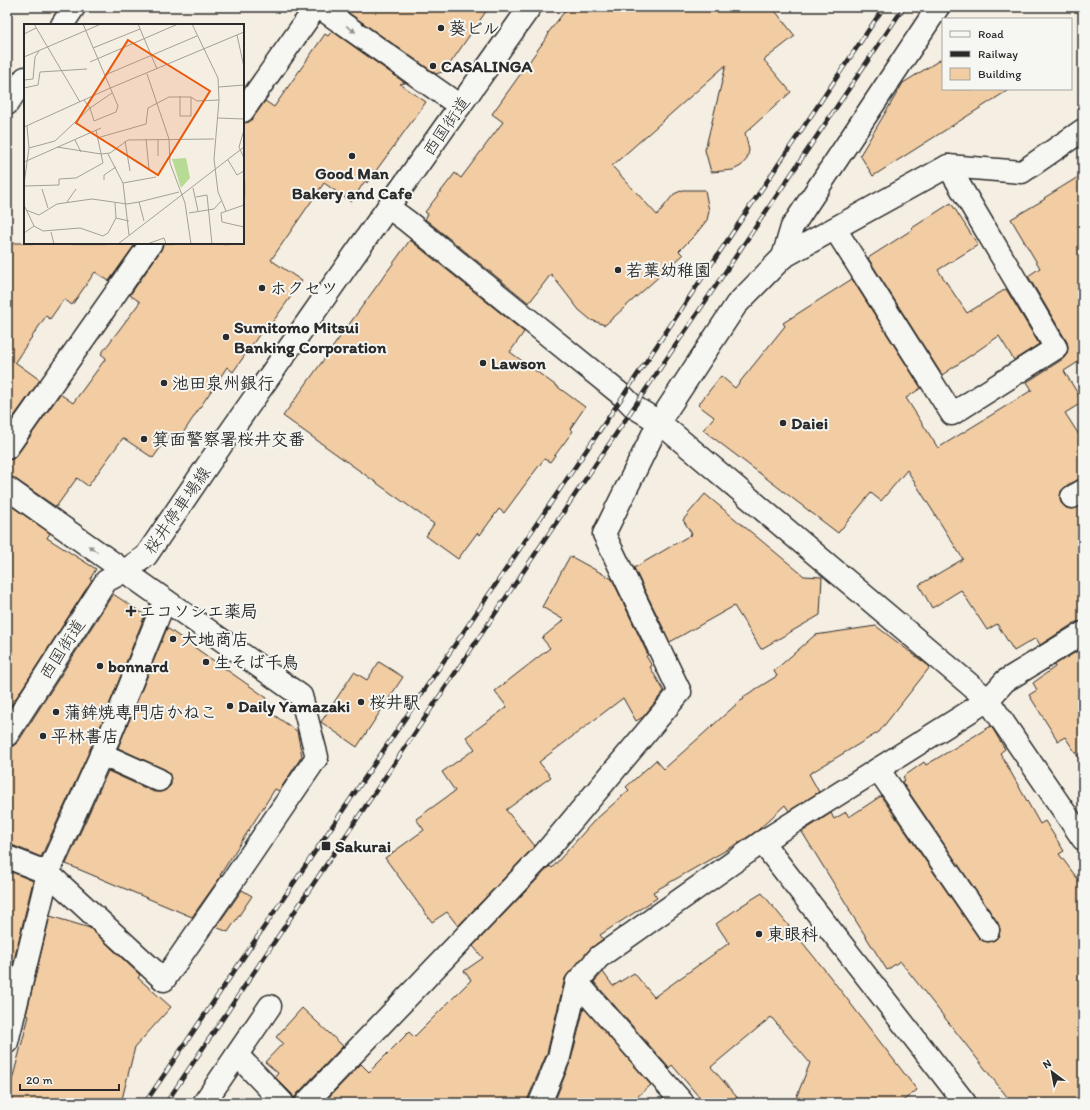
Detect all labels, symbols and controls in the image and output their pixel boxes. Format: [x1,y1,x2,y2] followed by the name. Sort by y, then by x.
[449,18,500,38] place label: 葵ビル
[942,18,1072,90] legend
[436,23,446,33] marker: 葵ビル
[24,24,244,244] inset map
[345,25,356,33] one-way arrow
[978,27,1004,41] text: Road
[978,47,1018,61] text: Railway
[441,56,532,76] place label: CASALINGA
[428,61,438,71] marker: CASALINGA
[978,67,1022,81] text: Building
[418,92,474,160] street label: 西国街道
[347,151,357,161] marker: Good Man Bakery and Cafe
[292,163,412,204] place label: Good Man Bakery and Cafe
[626,260,711,280] place label: 若葉幼稚園
[613,265,623,275] marker: 若葉幼稚園
[270,278,338,298] place label: ホクセツ
[257,283,267,293] marker: ホクセツ
[234,317,387,358] place label: Sumitomo Mitsui Banking Corporation
[221,332,231,342] marker: Sumitomo Mitsui Banking Corporation
[491,353,546,373] place label: Lawson
[478,358,488,368] marker: Lawson
[172,373,274,393] place label: 池田泉州銀行
[159,378,169,388] marker: 池田泉州銀行
[791,413,828,433] place label: Daiei
[778,418,788,428] marker: Daiei
[152,429,305,449] place label: 箕面警察署桜井交番
[139,434,149,444] marker: 箕面警察署桜井交番
[140,462,214,558] street label: 桜井停車場線
[88,545,99,553] one-way arrow
[139,601,258,621] place label: エコソシエ薬局
[126,606,136,616] marker: エコソシエ薬局
[35,615,89,683] street label: 西国街道
[181,629,249,649] place label: 大地商店
[168,634,178,644] marker: 大地商店
[214,652,299,672] place label: 生そば千鳥
[108,656,169,676] place label: bonnard
[201,657,211,667] marker: 生そば千鳥
[95,661,105,671] marker: bonnard
[369,692,420,712] place label: 桜井駅
[238,696,350,717] place label: Daily Yamazaki
[356,697,366,707] marker: 桜井駅
[225,701,235,711] marker: Daily Yamazaki
[64,702,217,722] place label: 蒲鉾焼専門店かねこ
[51,707,61,717] marker: 蒲鉾焼専門店かねこ
[51,726,119,746] place label: 平林書店
[38,731,48,741] marker: 平林書店
[335,836,391,856] place label: Sakurai
[320,840,332,852] marker: Sakurai
[767,924,818,944] place label: 東眼科
[754,929,764,939] marker: 東眼科
[1032,1052,1072,1092] north arrow
[1040,1056,1054,1071] text: N
[20,1066,119,1092] scale bar
[26,1073,53,1087] text: 20 m

